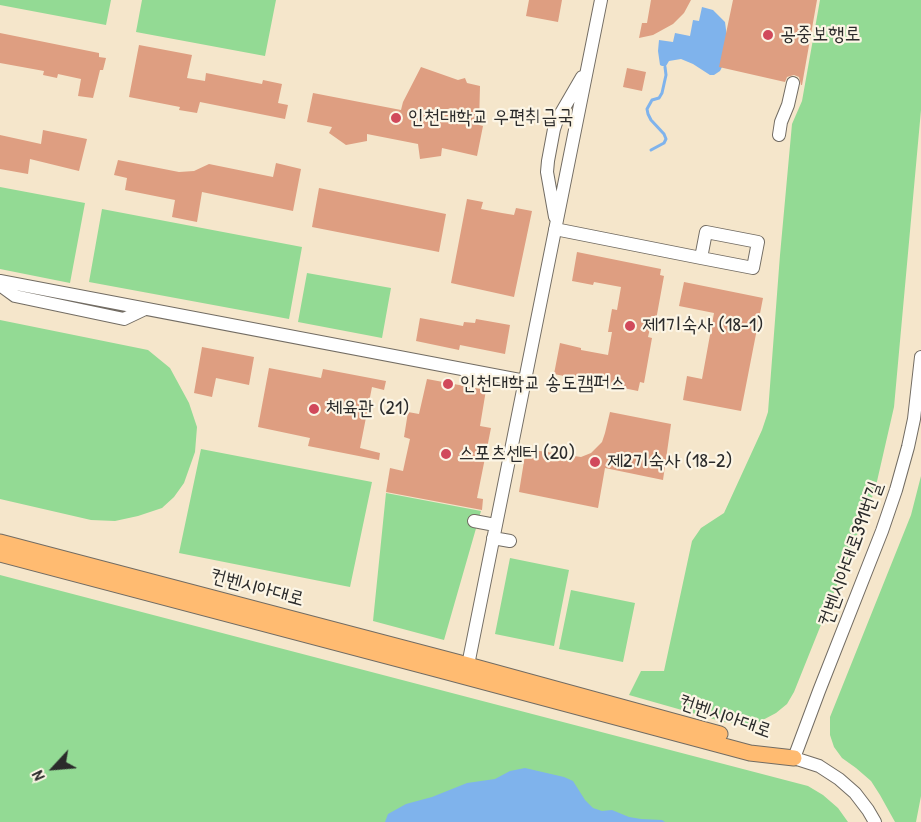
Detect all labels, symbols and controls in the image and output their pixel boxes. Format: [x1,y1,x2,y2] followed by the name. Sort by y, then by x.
[780,23,860,47] place label: 공중보행로
[761,28,775,42] marker: 공중보행로
[408,106,574,130] place label: 인천대학교 우편취급국
[389,111,403,125] marker: 인천대학교 우편취급국
[642,314,763,338] place label: 제1기숙사 (18-1)
[623,319,637,333] marker: 제1기숙사 (18-1)
[460,372,626,396] place label: 인천대학교 송도캠퍼스
[441,377,455,391] marker: 인천대학교 송도캠퍼스
[326,397,409,421] place label: 체육관 (21)
[307,402,321,416] marker: 체육관 (21)
[458,442,575,466] place label: 스포츠센터 (20)
[439,447,453,461] marker: 스포츠센터 (20)
[607,450,733,474] place label: 제2기숙사 (18-2)
[588,455,602,469] marker: 제2기숙사 (18-2)
[814,478,888,630] street label: 컨벤시아대로391번길
[207,564,307,612] street label: 컨벤시아대로
[675,690,775,744] street label: 컨벤시아대로
[24,738,84,798] north arrow
[26,767,50,785] text: N

